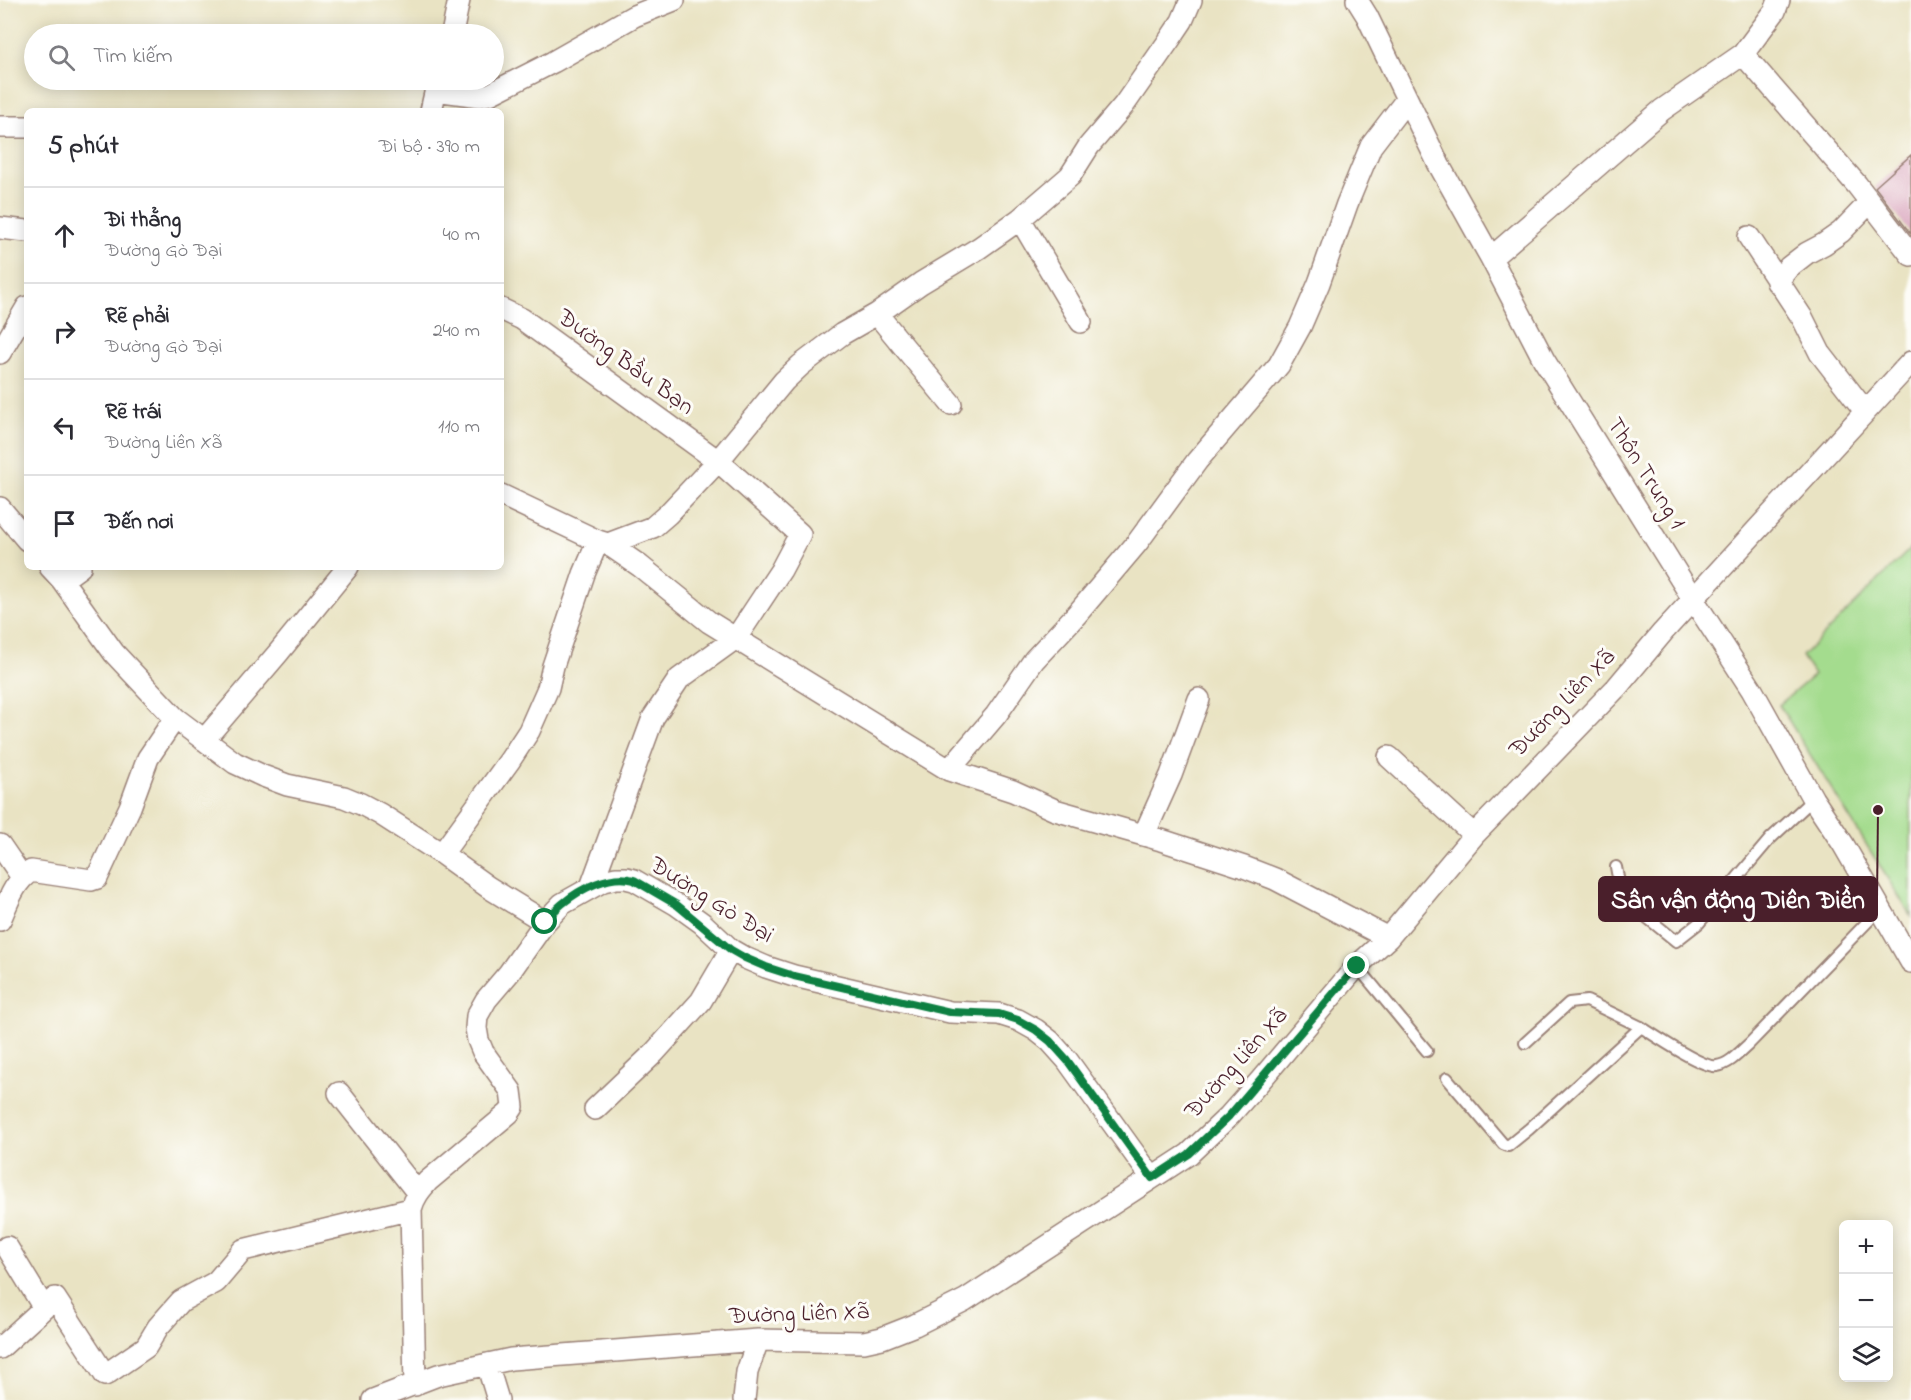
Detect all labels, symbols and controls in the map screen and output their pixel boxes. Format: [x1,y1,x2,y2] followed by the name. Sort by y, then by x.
[24,24,504,90] search box
[45,41,78,74] icon: search
[93,41,173,73] text: Tìm kiếm
[48,128,119,166] text: 5 phút
[379,133,480,162] text: Đi bộ · 390 m
[105,205,181,237] text: Đi thẳng
[48,219,81,252] icon: ahead
[443,221,480,250] text: 40 m
[105,237,222,266] text: Đường Gò Đại
[105,301,169,333] text: Rẽ phải
[548,301,701,425] street label: Đường Bầu Bạn
[48,315,81,348] icon: right
[433,317,480,346] text: 240 m
[105,333,222,362] text: Đường Gò Đại
[105,397,162,429] text: Rẽ trái
[48,411,81,444] icon: left
[1597,411,1694,537] street label: Thôn Trung 1
[438,413,480,442] text: 110 m
[105,429,222,458] text: Đường Liên Xã
[48,507,81,540] icon: arrive
[105,507,174,539] text: Đến nơi
[1501,641,1624,767] street label: Đường Liên Xã
[641,848,780,953] street label: Đường Gò Đại
[1599,877,1877,921] callout: Sân vận động Diên Điền
[1611,883,1865,922] text: Sân vận động Diên Điền
[531,908,557,934] route start
[1343,952,1369,978] route end
[1176,1000,1297,1129] street label: Đường Liên Xã
[1839,1220,1893,1382] map controls
[1839,1220,1893,1274] button: +
[1839,1274,1893,1328] button: −
[727,1295,870,1335] street label: Đường Liên Xã
[1839,1328,1893,1382] button: layers

